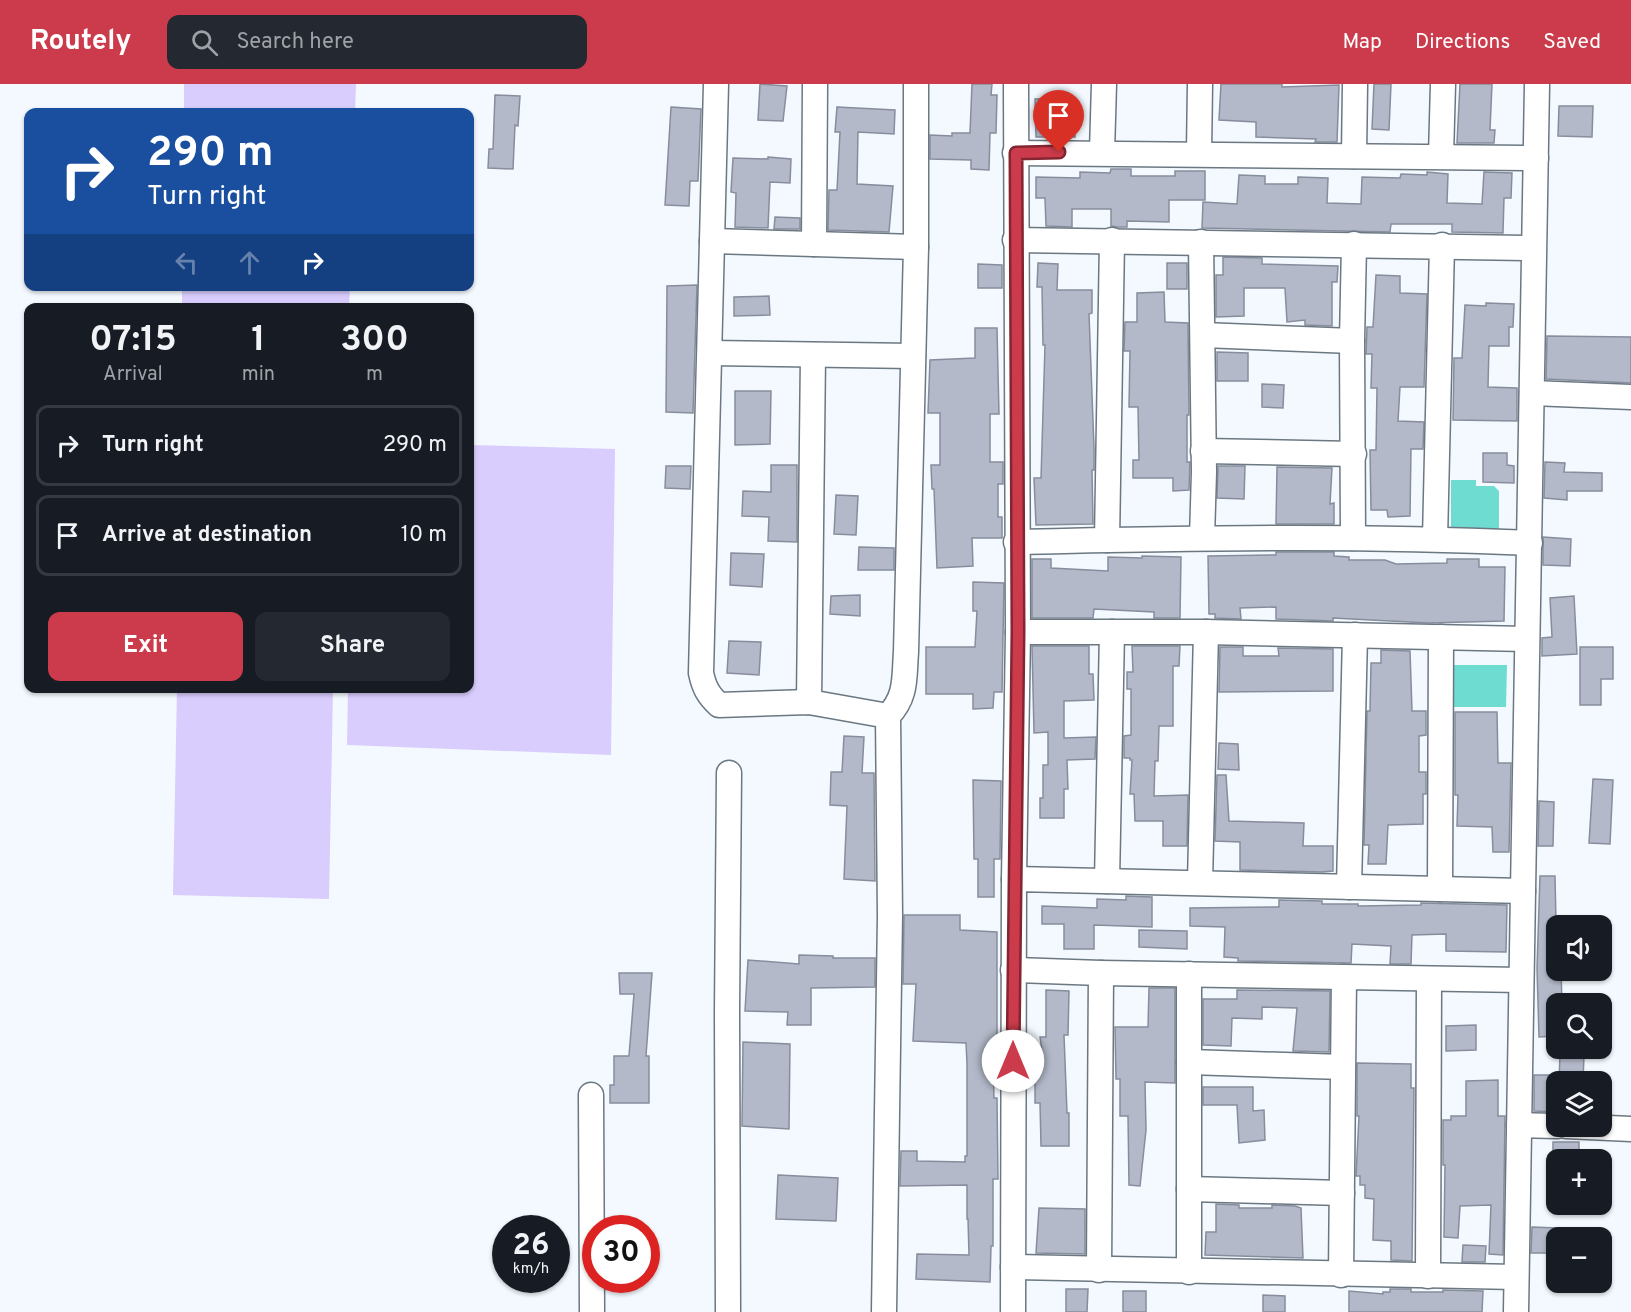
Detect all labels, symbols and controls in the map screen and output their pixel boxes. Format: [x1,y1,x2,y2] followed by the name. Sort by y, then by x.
[167,15,587,69] search box
[30,24,131,60] text: Routely
[188,26,221,59] icon: search
[236,29,354,56] text: Search here
[1342,29,1382,56] text: Map
[1415,29,1510,56] text: Directions
[1543,29,1601,56] text: Saved
[1033,90,1084,152] pin
[1042,99,1075,132] icon: arrive
[147,128,274,181] text: 290 m
[48,132,126,210] icon: right
[147,180,266,214] text: Turn right
[170,246,203,279] icon: left
[233,246,266,279] icon: ahead
[296,246,329,279] icon: right
[89,318,177,364] text: 07:15
[251,318,266,364] text: 1
[340,318,409,364] text: 300
[103,362,163,388] text: Arrival
[242,362,275,388] text: min
[366,362,383,388] text: m
[51,429,84,462] icon: right
[102,432,204,459] text: Turn right
[383,432,447,459] text: 290 m
[51,519,84,552] icon: arrive
[102,522,312,549] text: Arrive at destination
[401,522,447,549] text: 10 m
[48,612,243,681] button: Exit
[255,612,450,681] button: Share
[1546,915,1612,1293] map controls
[1546,915,1612,981] button: sound
[1546,993,1612,1059] button: search
[981,1029,1045,1093] position arrow
[1546,1071,1612,1137] button: layers
[1546,1149,1612,1215] button: +
[582,1215,660,1293] speed limit sign: 30
[1546,1227,1612,1293] button: −
[513,1228,549,1265] text: 26
[513,1260,549,1279] text: km/h

